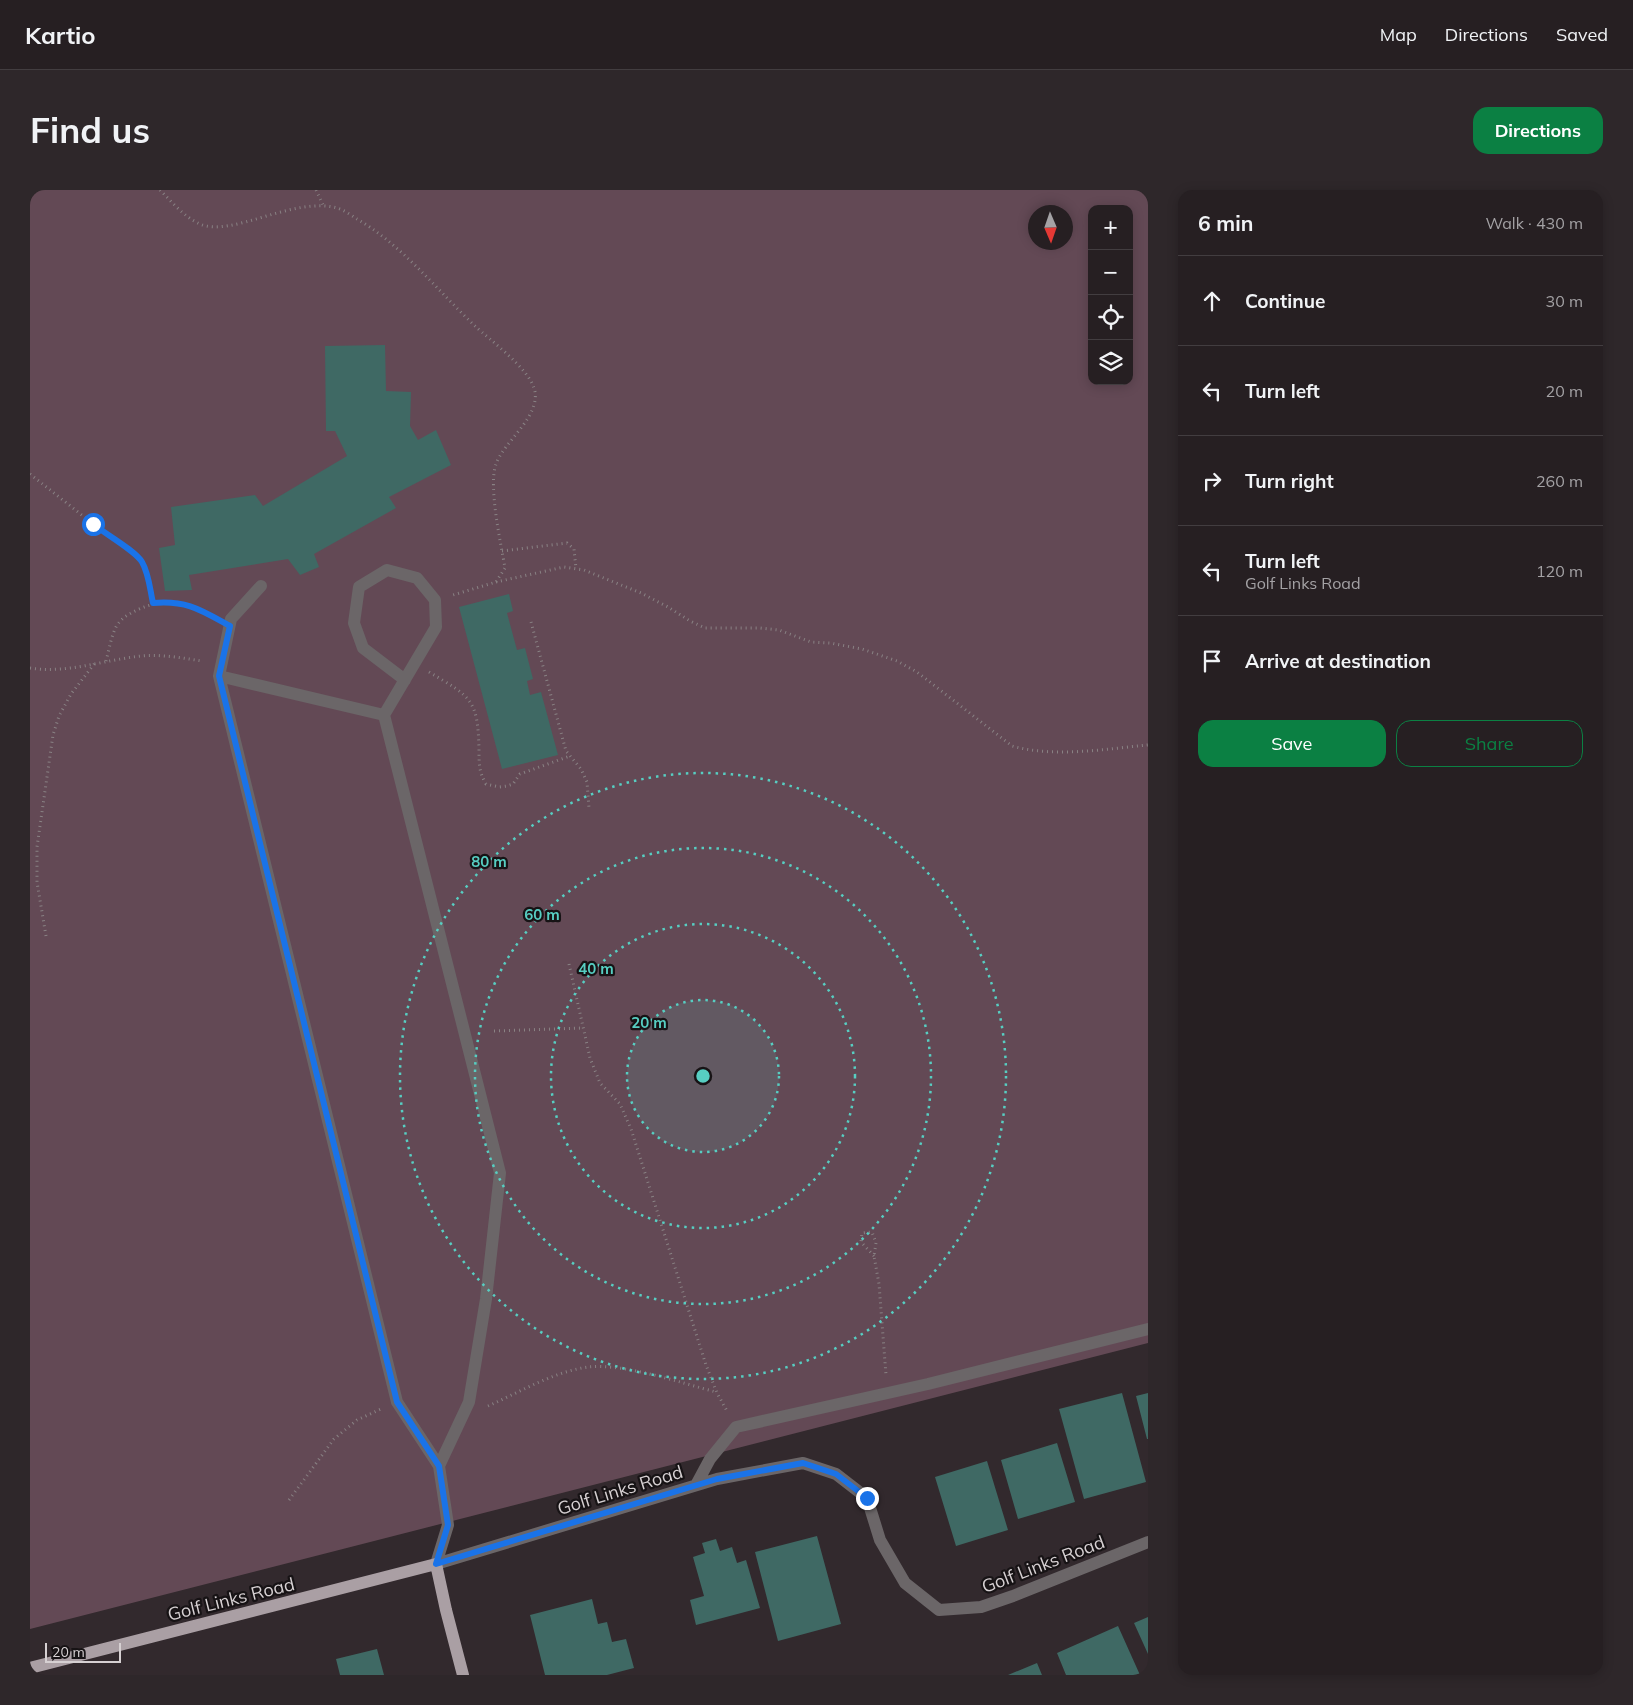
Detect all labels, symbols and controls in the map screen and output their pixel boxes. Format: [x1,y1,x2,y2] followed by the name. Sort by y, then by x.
[25,20,96,50] text: Kartio
[1380,23,1417,46] text: Map
[1445,23,1528,46] text: Directions
[1556,23,1608,46] text: Saved
[1473,107,1603,154] button: Directions
[30,108,150,152] text: Find us
[1028,205,1073,250] north arrow
[1088,205,1133,385] map controls
[1088,205,1133,250] button: +
[1198,210,1253,236] text: 6 min
[1485,213,1583,233] text: Walk · 430 m
[1088,250,1133,295] button: −
[1198,287,1226,315] icon: ahead
[1245,289,1325,313] text: Continue
[1546,291,1583,311] text: 30 m
[1088,295,1133,340] button: locate
[1088,340,1133,385] button: layers
[1198,377,1226,405] icon: left
[1245,379,1320,403] text: Turn left
[1546,381,1583,401] text: 20 m
[1198,467,1226,495] icon: right
[1245,469,1334,493] text: Turn right
[1536,471,1583,491] text: 260 m
[82,513,105,536] route start
[1245,549,1320,573] text: Turn left
[1198,557,1226,585] icon: left
[1536,561,1583,581] text: 120 m
[1245,573,1361,593] text: Golf Links Road
[1198,647,1226,675] icon: arrive
[1245,649,1431,673] text: Arrive at destination
[1198,720,1386,767] button: Save
[1396,720,1583,767] button: Share
[471,852,507,871] text: 80 m
[524,905,560,924] text: 60 m
[578,959,614,978] text: 40 m
[631,1013,667,1032] text: 20 m
[694,1067,712,1085] centre of rings
[554,1460,686,1520] street label: Golf Links Road
[856,1487,879,1510] route end
[978,1530,1108,1598] street label: Golf Links Road
[165,1572,297,1626] street label: Golf Links Road
[45,1640,121,1663] scale bar
[52,1643,85,1661] text: 20 m

